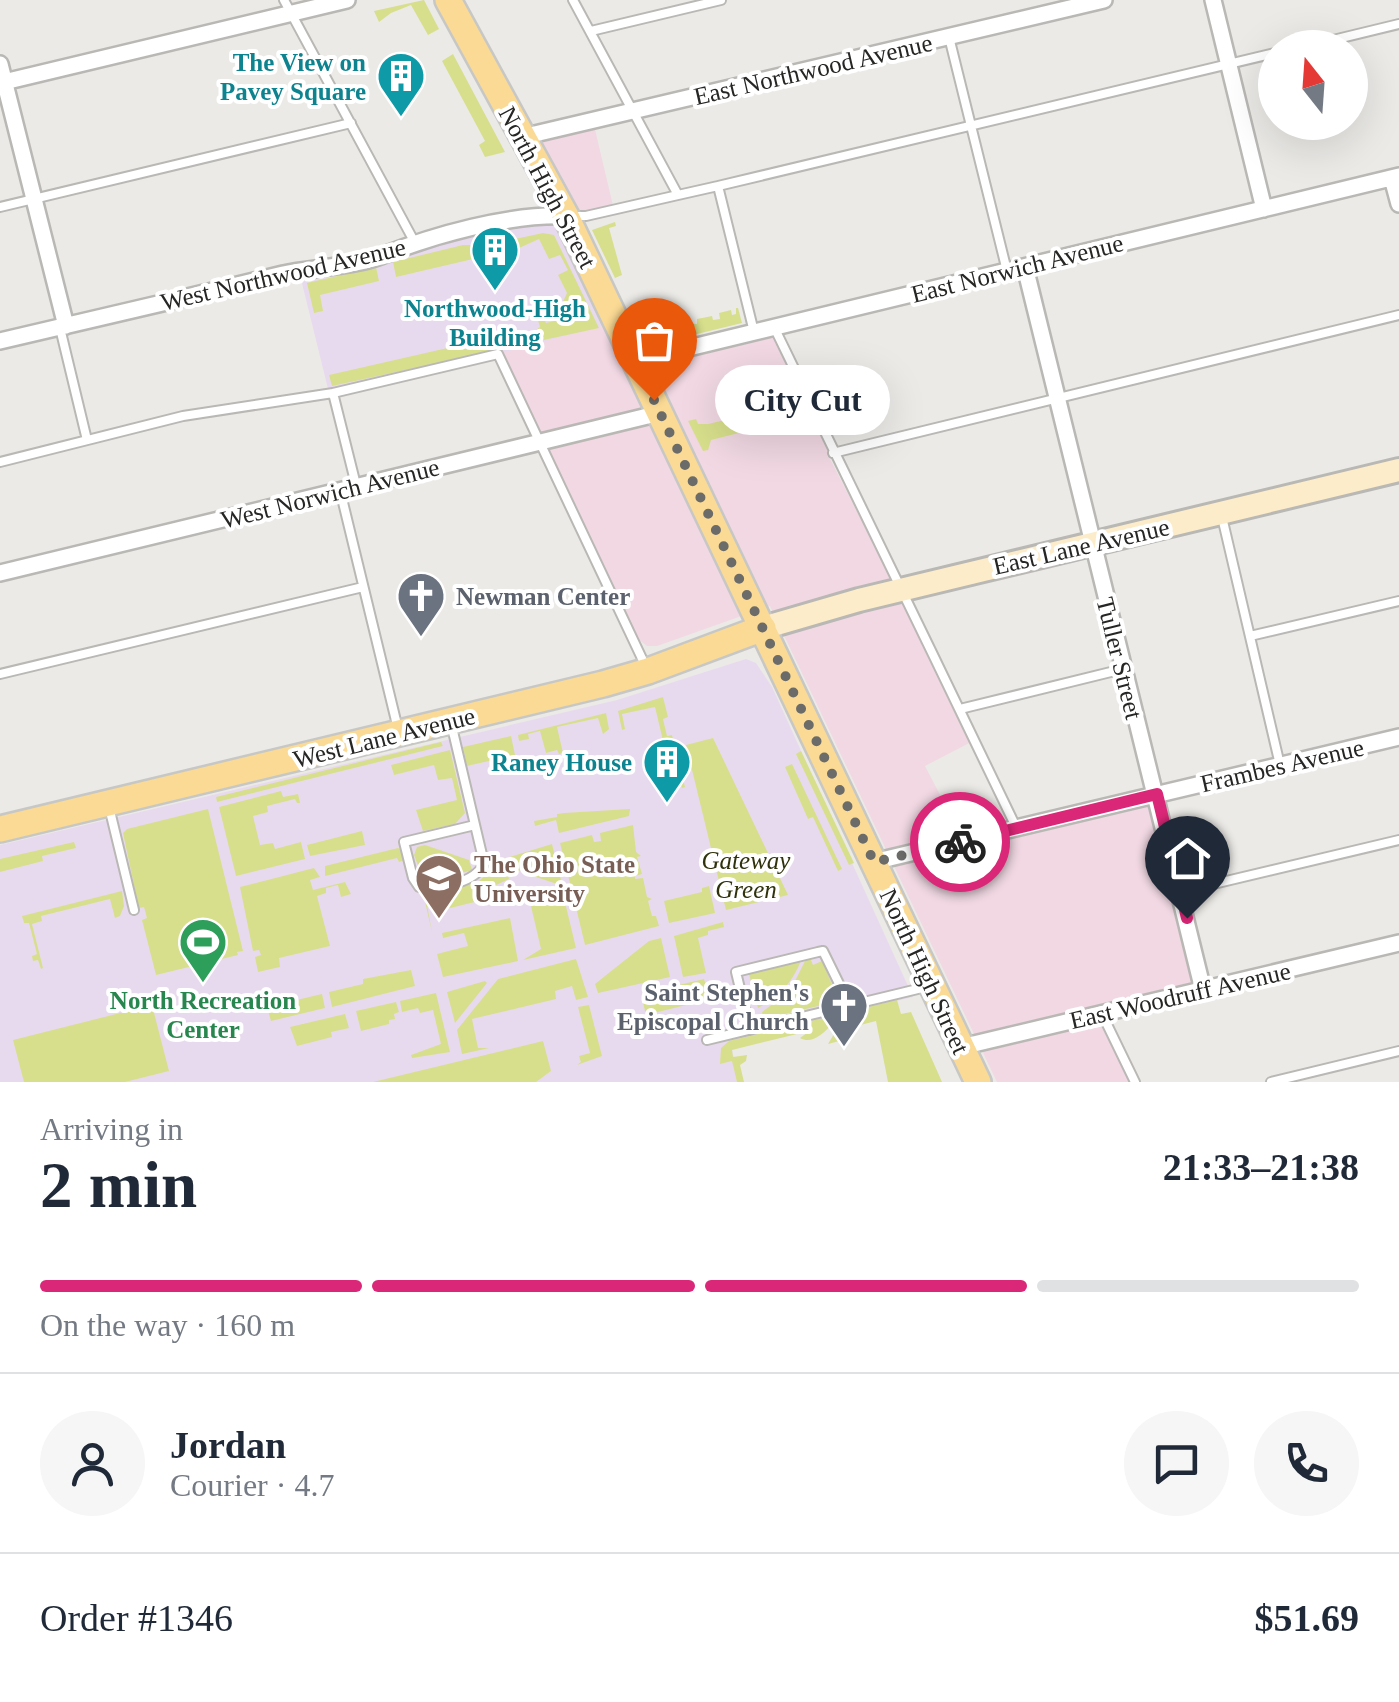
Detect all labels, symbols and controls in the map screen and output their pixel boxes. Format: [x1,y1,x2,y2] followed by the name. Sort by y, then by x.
[691,29,935,110] street label: East Northwood Avenue
[1258,30,1368,140] north arrow
[1258,30,1368,140] map controls
[220,49,366,105] place label: The View on Pavey Square
[375,50,427,118] building icon: The View on Pavey Square
[494,102,602,273] street label: North High Street
[469,224,521,292] building icon: Northwood-High Building
[908,229,1126,308] street label: East Norwich Avenue
[158,233,408,316] street label: West Northwood Avenue
[404,295,586,351] place label: Northwood-High Building
[612,298,697,401] pin
[627,313,682,368] icon: bag
[714,365,889,435] callout: City Cut
[743,382,862,418] text: City Cut
[218,453,442,534] street label: West Norwich Avenue
[990,513,1172,580] street label: East Lane Avenue
[395,570,447,638] church icon: Newman Center
[456,583,630,610] place label: Newman Center
[1091,594,1148,722] street label: Tuller Street
[290,702,478,773] street label: West Lane Avenue
[1198,734,1366,797] street label: Frambes Avenue
[641,736,693,804] building icon: Raney House
[491,749,632,776] place label: Raney House
[910,792,1010,892] courier
[933,815,988,870] icon: bike
[1145,816,1230,919] pin
[1160,831,1215,886] icon: home
[702,847,791,903] park label: Gateway Green
[474,851,635,907] place label: The Ohio State University
[413,852,465,920] school or university icon: The Ohio State University
[874,884,975,1058] street label: North High Street
[177,916,229,984] sports icon: North Recreation Center
[1067,957,1293,1034] street label: East Woodruff Avenue
[617,979,809,1035] place label: Saint Stephen's Episcopal Church
[818,980,870,1048] church icon: Saint Stephen's Episcopal Church
[110,987,296,1043] place label: North Recreation Center
[40,1111,183,1147] text: Arriving in
[1163,1146,1359,1188] text: 21:33–21:38
[40,1149,197,1221] text: 2 min
[40,1307,295,1343] text: On the way · 160 m
[40,1411,145,1516] button: person
[1124,1411,1229,1516] button: chat
[1254,1411,1359,1516] button: phone
[170,1424,286,1466] text: Jordan
[170,1467,334,1503] text: Courier · 4.7
[40,1597,233,1639] text: Order #1346
[1255,1597,1359,1639] text: $51.69

